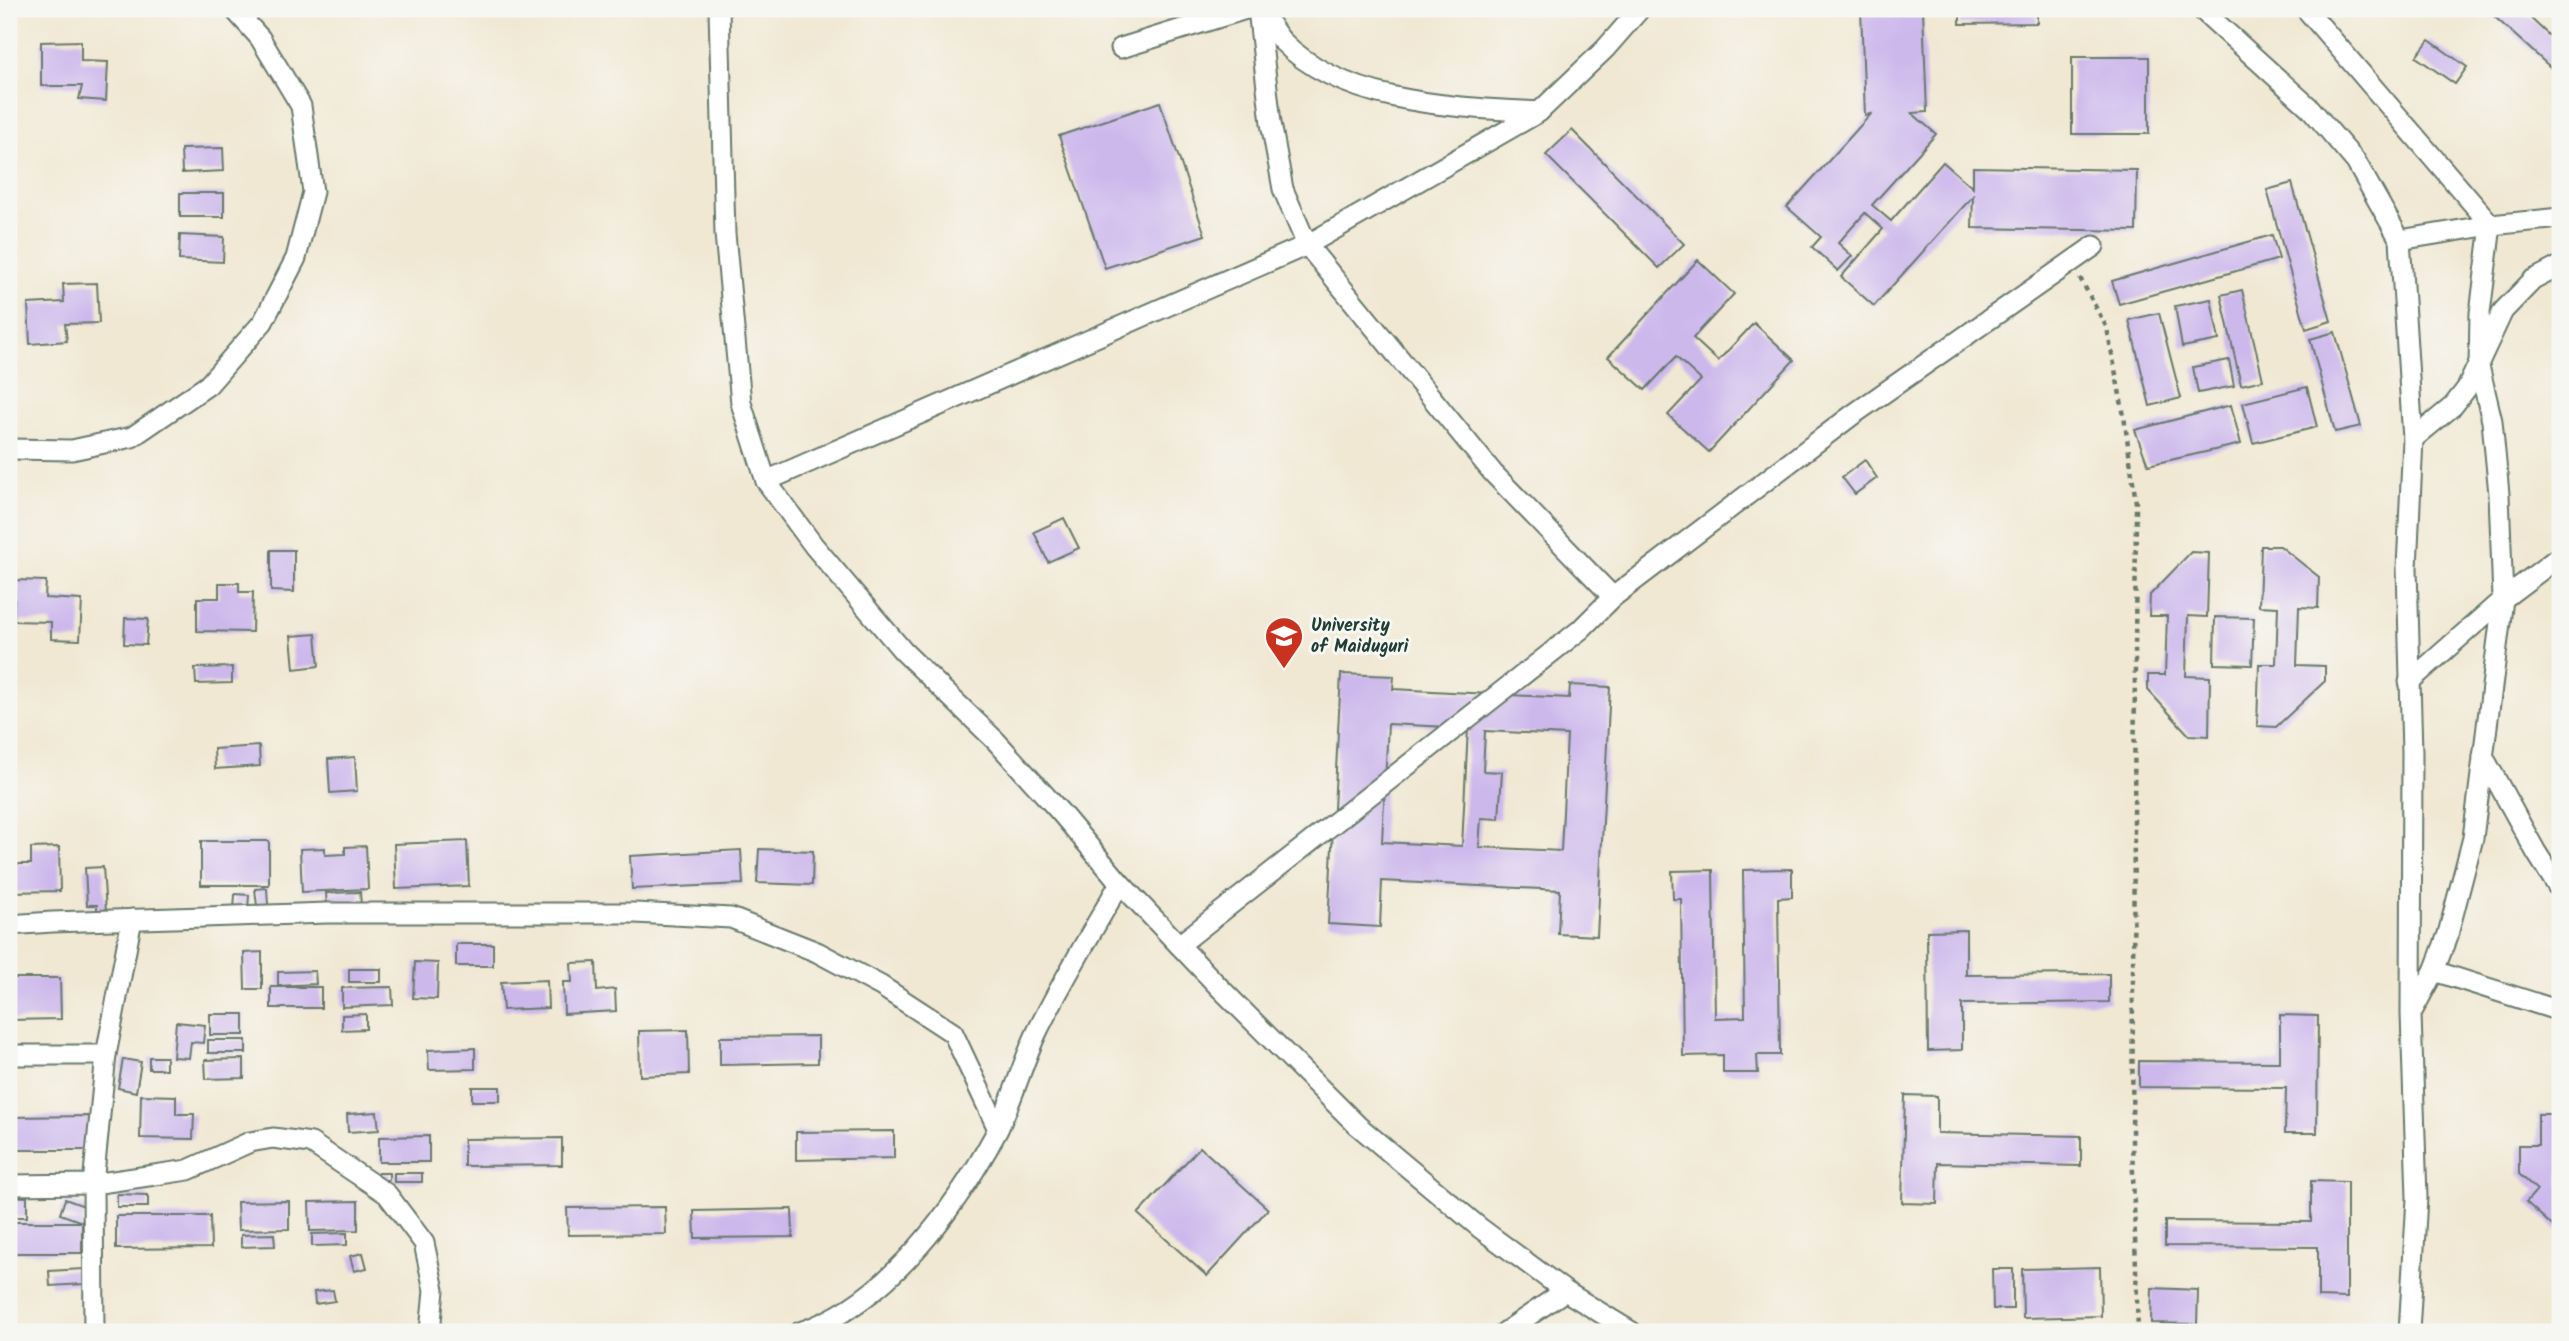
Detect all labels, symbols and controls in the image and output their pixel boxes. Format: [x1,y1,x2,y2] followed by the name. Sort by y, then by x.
[1311,612,1409,662] place label: University of Maiduguri
[1263,615,1305,670] school or university icon: University of Maiduguri

